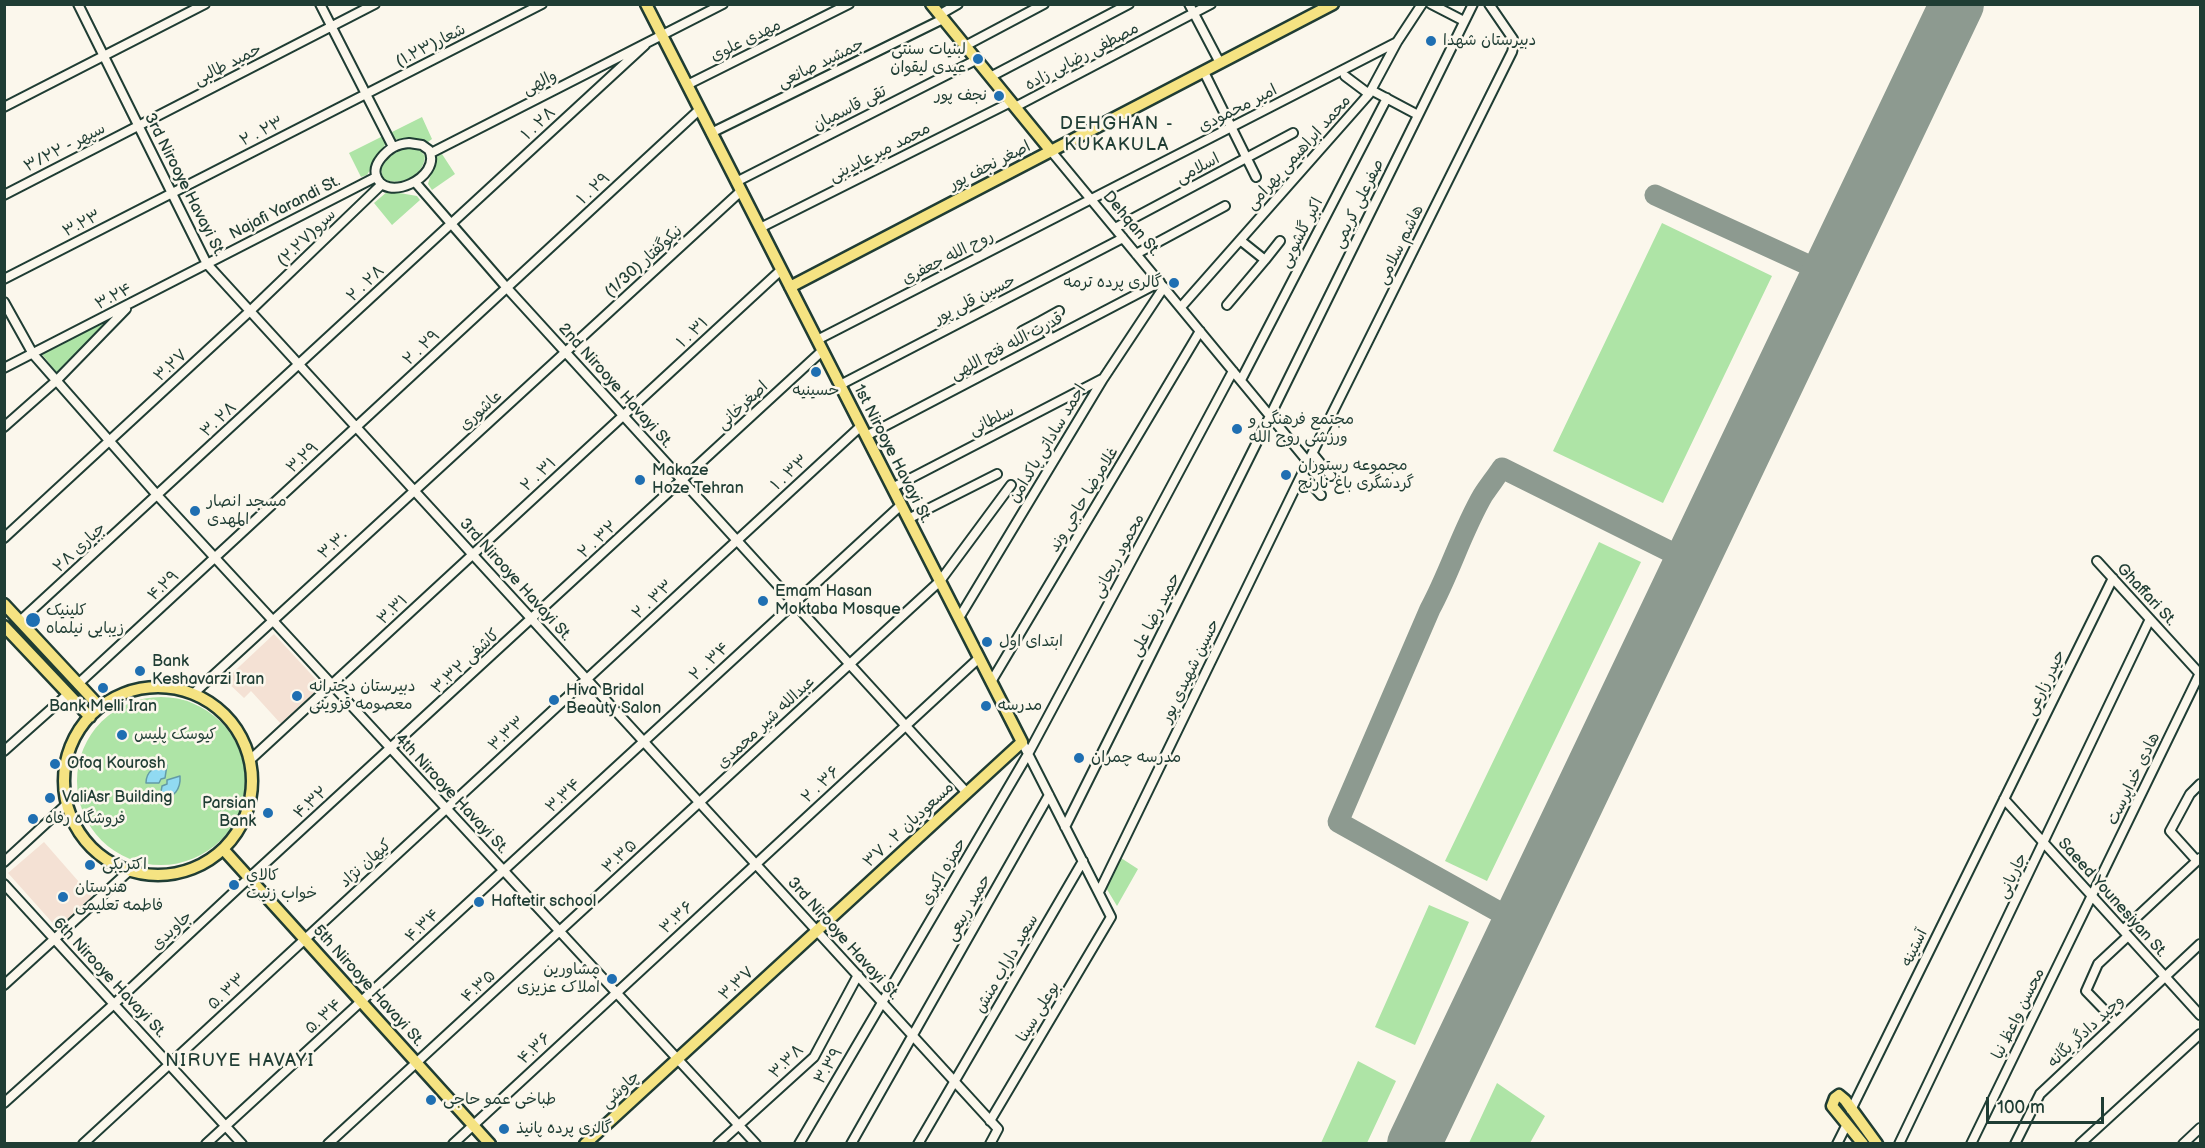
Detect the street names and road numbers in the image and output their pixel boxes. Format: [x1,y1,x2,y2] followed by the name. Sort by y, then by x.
[708,16,784,66] street label: مهدی علوی
[1022,19,1142,95] street label: مصطفی رضایی زاده
[393,20,469,72] street label: شعار(۱.۲۳)
[775,35,867,93] street label: جمشید صانعی
[191,40,265,90] street label: حمید طالبی
[520,66,560,100] street label: والهی
[1195,81,1281,137] street label: امیر محمودی
[810,82,890,136] street label: تقی قاسمیان
[1242,92,1356,214] street label: محمد ابراهیمی بهرامی
[518,103,560,145] street label: ۱ . ۲۸
[139,110,229,260] street label: 3rd Nirooye Havayi St.
[237,113,287,151] street label: ۲ . ۲۳
[21,119,109,177] street label: سپهر - ۳/۲۲
[826,119,934,187] street label: محمد میرعابدینی
[946,137,1034,195] street label: اصغر نجف پور
[1173,150,1223,188] street label: اسلامی
[1329,156,1389,252] street label: صفرعلی کریمی
[573,169,615,209] street label: ۱ . ۲۹
[226,172,344,244] street label: Najafi Yarandi St.
[1098,187,1164,261] street label: Dehqan St.
[1276,195,1328,271] street label: اکبر گلشویی
[1373,202,1429,288] street label: هاشم سلامی
[274,205,340,271] street label: سرو(۲.۲۷)
[60,206,104,242] street label: ۳.۲۳
[601,222,687,302] street label: نیکوگفتار (1/30)
[899,227,997,289] street label: روح الله جعفری
[343,262,389,306] street label: ۲ . ۲۸
[931,271,1019,329] street label: حسین قلی پور
[92,280,136,314] street label: ۳.۲۴
[947,309,1067,385] street label: قدرت الله فتح اللهی
[673,314,713,352] street label: ۱ . ۳۱
[554,320,676,452] street label: 2nd Nirooye Havayi St.
[400,326,444,370] street label: ۲ . ۲۹
[150,346,192,386] street label: ۳.۲۷
[714,378,772,434] street label: اصغرخانی
[1005,381,1091,507] street label: احمد ساداتی پاکدامن
[849,382,935,526] street label: 1st Nirooye Havayi St.
[456,387,506,435] street label: عاشوری
[197,398,241,442] street label: ۳. ۲۸
[966,402,1018,440] street label: سلطانی
[283,438,323,478] street label: ۳.۲۹
[1045,444,1123,556] street label: غلامرضا حاجی وند
[767,451,813,495] street label: ۱ . ۳۳
[517,454,561,496] street label: ۲ . ۳۱
[1089,511,1149,601] street label: محمود ریحانی
[455,515,575,645] street label: 3rd Nirooye Havayi St.
[574,517,622,563] street label: ۲ . ۳۲
[50,519,110,577] street label: جباری ۲۸
[315,526,353,564] street label: ۳.۳۰
[2112,560,2180,630] street label: Ghaffari St.
[144,567,184,605] street label: ۴.۲۹
[1127,570,1185,660] street label: حمید رضا علی
[629,576,677,624] street label: ۲ . ۳۳
[374,591,412,629] street label: ۳.۳۱
[1158,616,1224,726] street label: حسین شهیدی پور
[428,626,504,698] street label: ۳.۳۲ كاشفی
[686,639,734,685] street label: ۲ . ۳۴
[2022,647,2070,719] street label: حیدر زارعی
[713,673,819,773] street label: عبدالله شیر محمدی
[485,713,529,755] street label: ۳.۳۳
[390,730,512,858] street label: 4th Nirooye Havayi St.
[2103,730,2165,828] street label: هادی خداپرست
[798,763,844,807] street label: ۲ . ۳۶
[542,775,586,817] street label: ۳.۳۴
[860,778,958,872] street label: مسعودیان ۲ . ۳۷
[290,783,332,823] street label: ۴.۳۲
[2053,834,2171,962] street label: Saeed Younesiyan St.
[917,835,971,909] street label: حمزه اکبری
[336,836,396,892] street label: کیهان نژاد
[599,836,641,878] street label: ۳.۳۵
[1994,850,2032,902] street label: جاریانی
[942,871,996,945] street label: حمید ربیعی
[783,874,903,1004] street label: 3rd Nirooye Havayi St.
[656,898,698,938] street label: ۳.۳۶
[402,905,444,947] street label: ۴.۳۴
[147,907,197,955] street label: جاویدی
[971,911,1043,1017] street label: سعید داراب منش
[48,914,170,1042] street label: 6th Nirooye Havayi St.
[308,921,428,1051] street label: 5th Nirooye Havayi St.
[1898,926,1932,970] street label: آستینه
[716,963,758,1005] street label: ۳.۳۷
[1989,965,2049,1063] street label: محسن واعظ نیا
[458,967,500,1007] street label: ۴.۳۵
[204,970,250,1014] street label: ۵. ۳۳
[1013,978,1065,1046] street label: بوعلی سینا
[2044,992,2128,1072] street label: وحید دادگر یگانه
[301,995,347,1039] street label: ۵. ۳۴
[515,1029,555,1069] street label: ۴.۳۶
[766,1041,808,1083] street label: ۳.۳۸
[811,1044,847,1088] street label: ۳.۳۹
[598,1067,644,1113] street label: چاوشی

